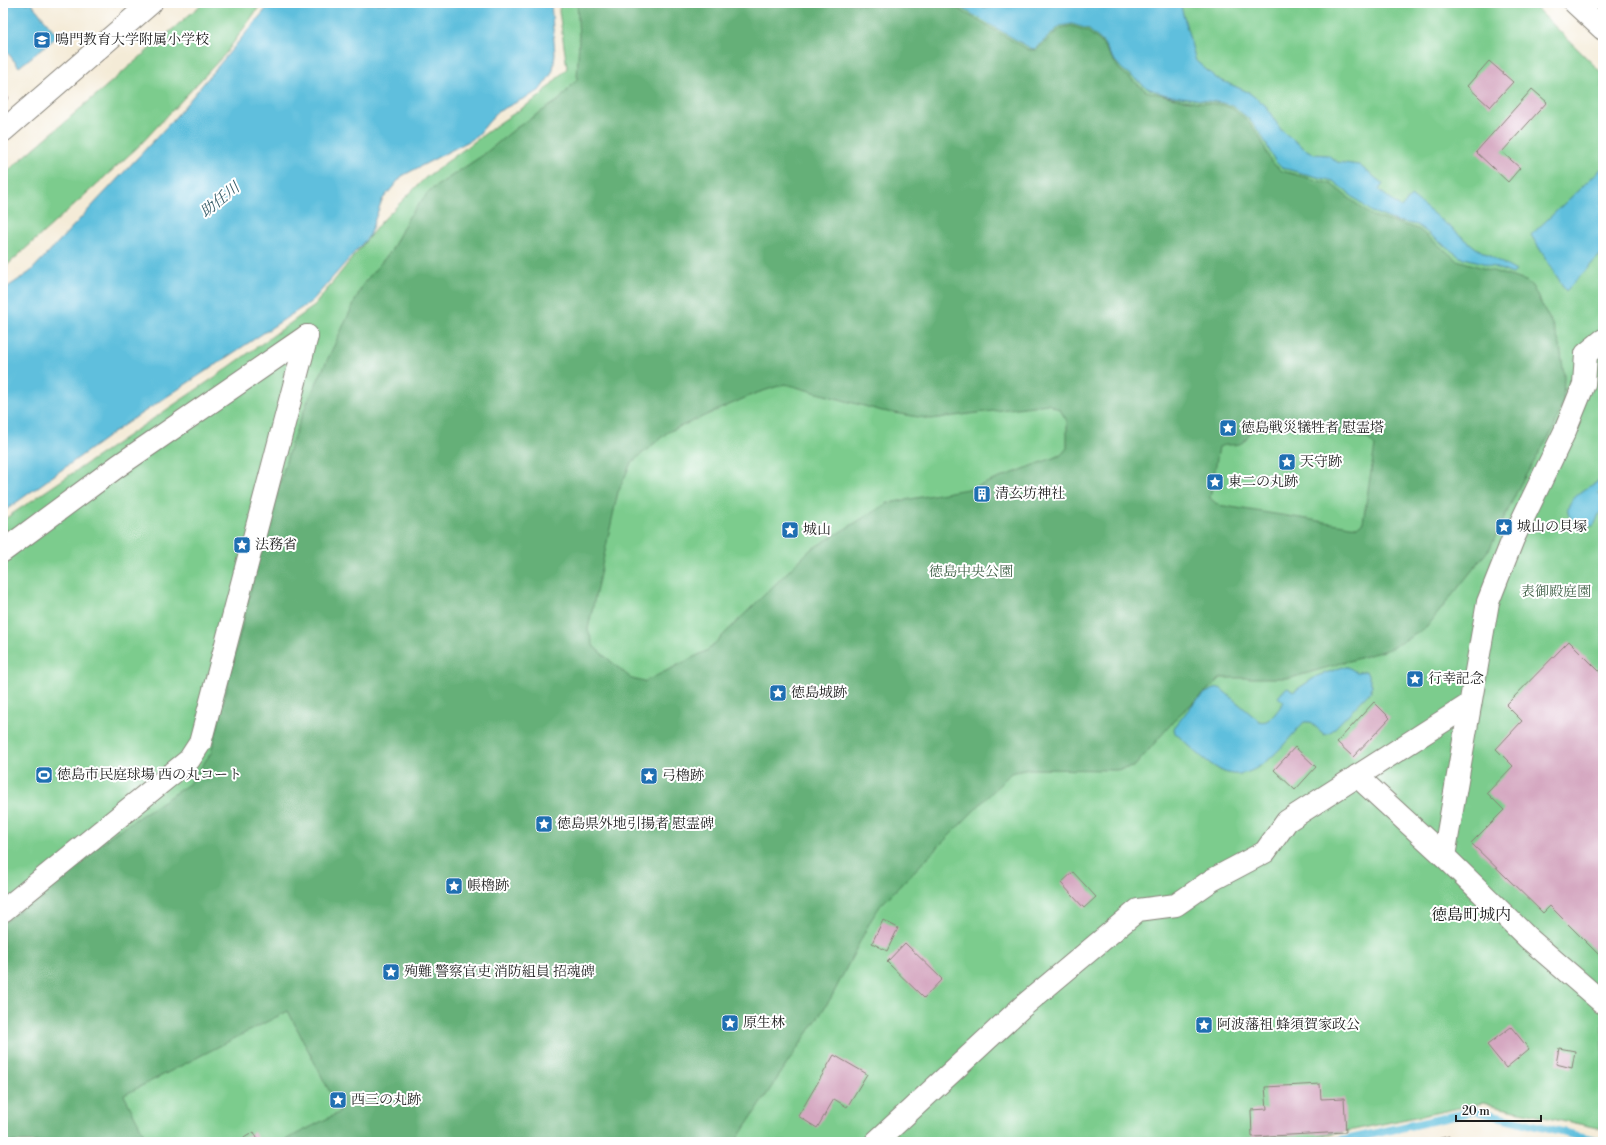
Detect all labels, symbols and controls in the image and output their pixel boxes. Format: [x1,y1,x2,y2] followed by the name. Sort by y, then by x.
[32,30,52,50] school or university icon: 鳴門教育大学附属小学校
[55,31,209,49] place label: 鳴門教育大学附属小学校
[197,177,245,222] water label: 助任川
[1218,418,1238,438] place icon: 徳島戦災犠牲者 慰霊塔
[1241,419,1384,437] place label: 徳島戦災犠牲者 慰霊塔
[1277,452,1297,472] place icon: 天守跡
[1300,453,1342,471] place label: 天守跡
[1205,472,1225,492] place icon: 東二の丸跡
[1228,473,1298,491] place label: 東二の丸跡
[972,484,992,504] building icon: 清玄坊神社
[995,485,1065,503] place label: 清玄坊神社
[1494,517,1514,537] place icon: 城山の貝塚
[1517,518,1587,536] place label: 城山の貝塚
[780,520,800,540] place icon: 城山
[803,521,831,539] place label: 城山
[232,535,252,555] place icon: 法務省
[255,536,297,554] place label: 法務省
[929,563,1013,581] park label: 徳島中央公園
[1521,583,1591,601] park label: 表御殿庭園
[1405,669,1425,689] place icon: 行幸記念
[1428,670,1484,688] place label: 行幸記念
[768,683,788,703] place icon: 徳島城跡
[791,684,847,702] place label: 徳島城跡
[34,765,54,785] sports icon: 徳島市民庭球場 西の丸コート
[57,766,242,784] place label: 徳島市民庭球場 西の丸コート
[639,766,659,786] place icon: 弓櫓跡
[662,767,704,785] place label: 弓櫓跡
[534,814,554,834] place icon: 徳島県外地引揚者 慰霊碑
[557,815,714,833] place label: 徳島県外地引揚者 慰霊碑
[444,876,464,896] place icon: 帳櫓跡
[467,877,509,895] place label: 帳櫓跡
[1431,905,1511,925] district label: 徳島町城内
[381,962,401,982] place icon: 殉難 警察官吏 消防組員 招魂碑
[404,963,595,981] place label: 殉難 警察官吏 消防組員 招魂碑
[720,1013,740,1033] place icon: 原生林
[743,1014,785,1032] place label: 原生林
[1194,1015,1214,1035] place icon: 阿波藩祖 蜂須賀家政公
[1217,1016,1360,1034] place label: 阿波藩祖 蜂須賀家政公
[328,1090,348,1110] place icon: 西三の丸跡
[351,1091,421,1109] place label: 西三の丸跡
[1456,1097,1541,1123] scale bar
[1462,1104,1490,1119] text: 20 m

